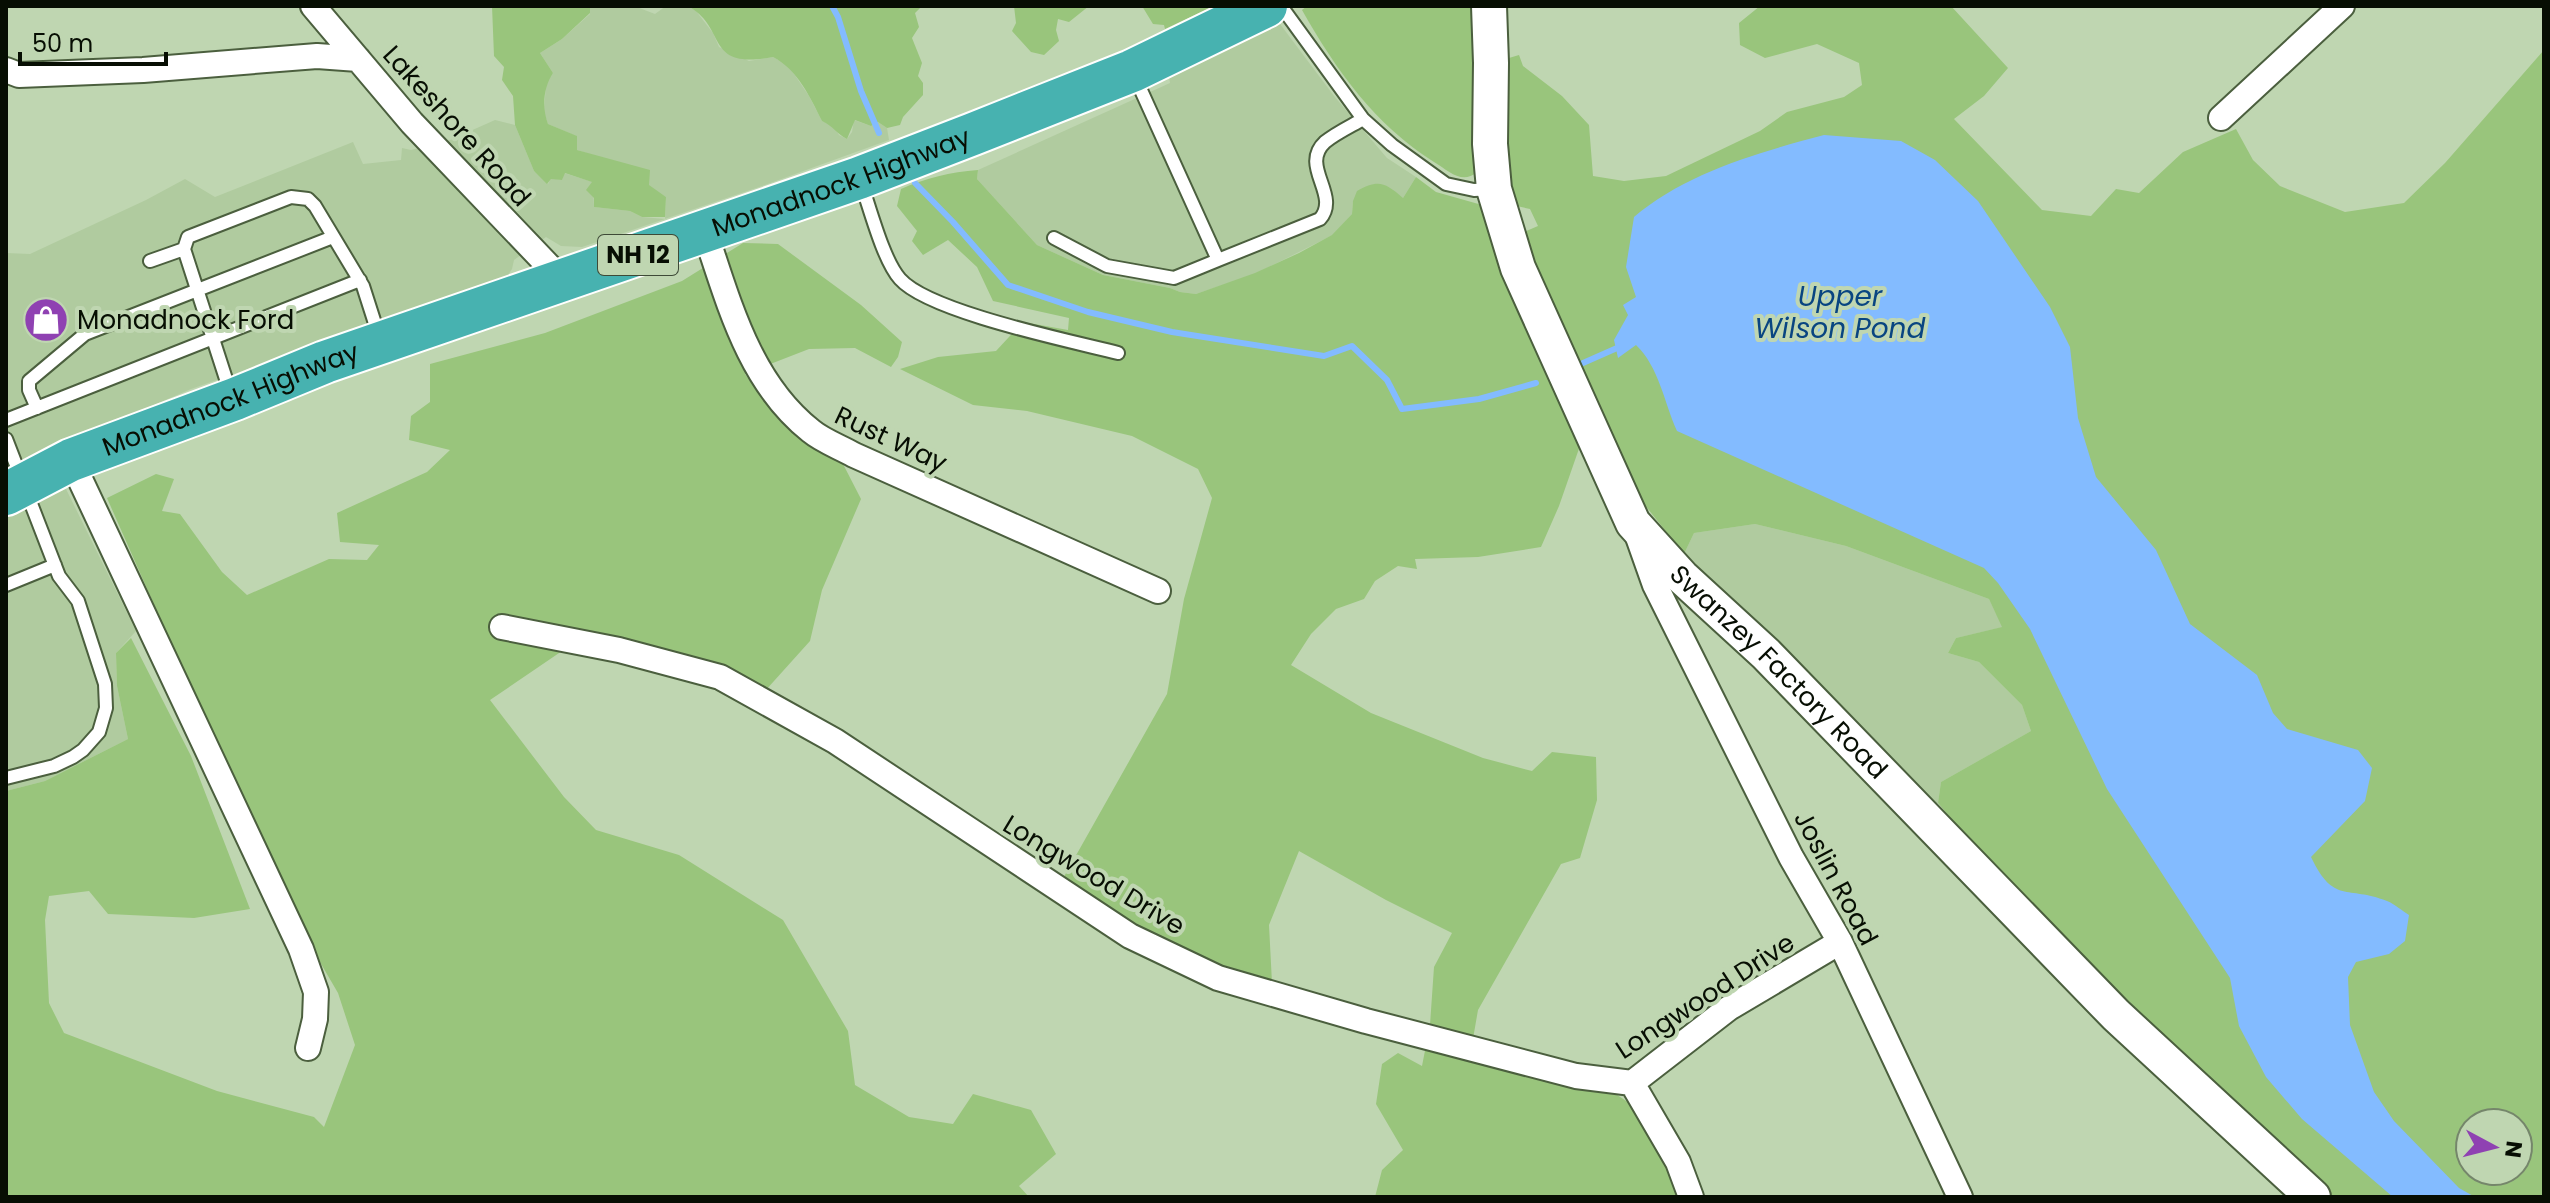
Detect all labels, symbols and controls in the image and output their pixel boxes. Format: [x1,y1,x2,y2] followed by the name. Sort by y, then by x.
[20,16,166,66] scale bar
[32,27,93,60] text: 50 m
[375,38,539,214] street label: Lakeshore Road
[707,119,976,245] street label: Monadnock Highway
[598,235,678,275] road number: NH 12
[1755,277,1927,348] water label: Upper Wilson Pond
[22,296,70,344] shop icon: Monadnock Ford
[77,302,294,338] place label: Monadnock Ford
[97,334,364,465] street label: Monadnock Highway
[829,397,953,481] street label: Rust Way
[1662,557,1896,787] street label: Swanzey Factory Road
[1785,804,1887,952] street label: Joslin Road
[996,806,1192,944] street label: Longwood Drive
[1609,925,1801,1067] street label: Longwood Drive
[2454,1107,2534,1187] north arrow
[2497,1139,2530,1159] text: N

